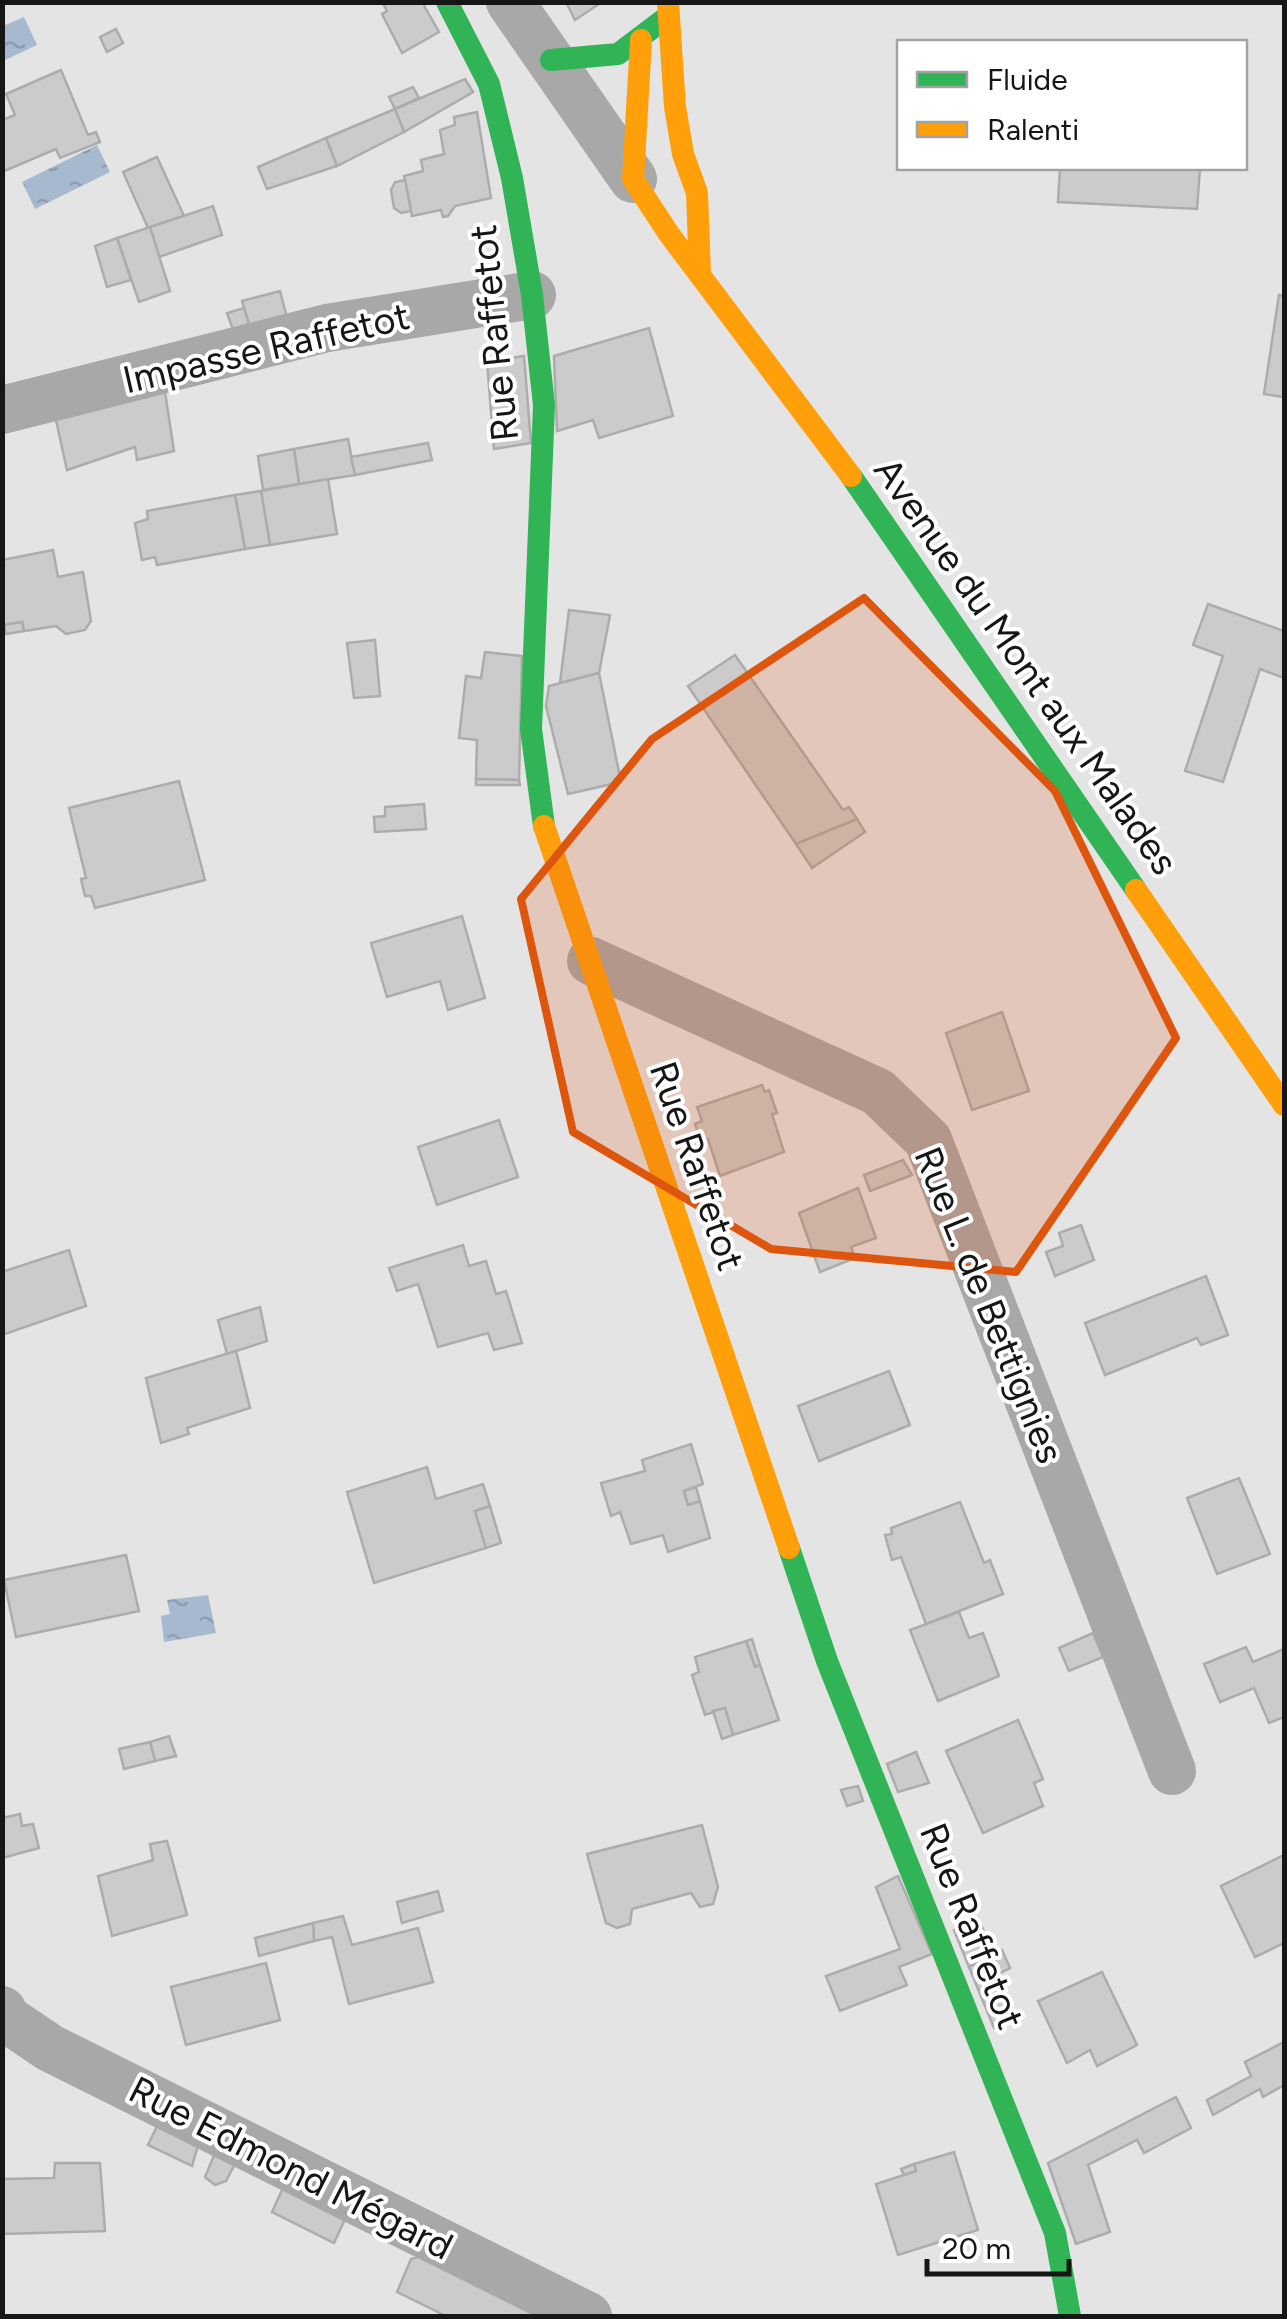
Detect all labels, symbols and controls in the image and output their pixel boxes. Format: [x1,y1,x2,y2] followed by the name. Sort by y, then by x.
[897,40,1247,170] legend
[987,61,1068,98] text: Fluide
[987,111,1079,148] text: Ralenti
[460,222,528,444] street label: Rue Raffetot
[118,293,414,403] street label: Impasse Raffetot
[864,449,1188,883] street label: Avenue du Mont aux Malades
[640,1056,754,1276] street label: Rue Raffetot
[905,1140,1073,1470] street label: Rue L. de Bettignies
[910,1816,1034,2036] street label: Rue Raffetot
[122,2067,460,2269] street label: Rue Edmond Mégard
[927,2214,1070,2276] scale bar
[942,2230,1011,2267] text: 20 m

